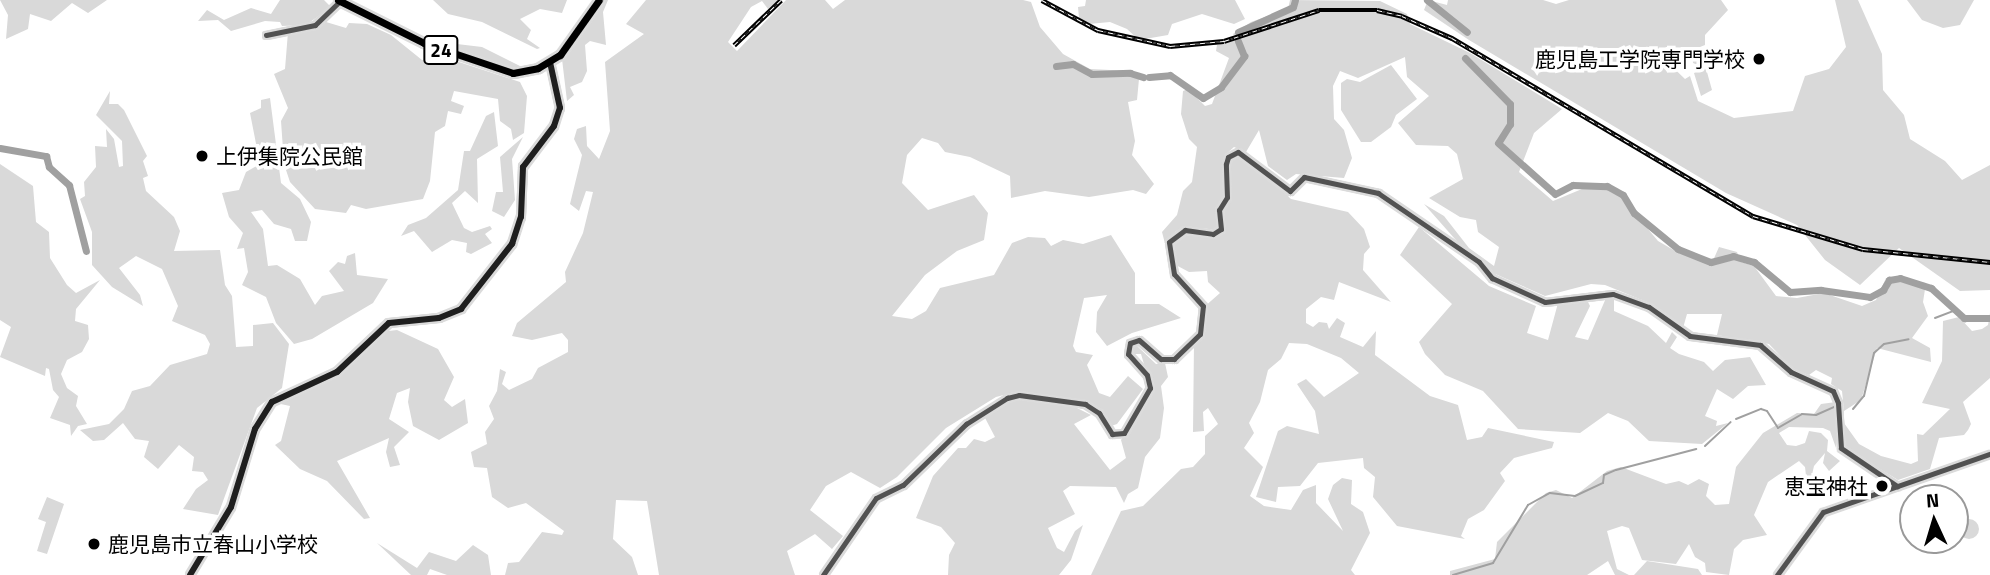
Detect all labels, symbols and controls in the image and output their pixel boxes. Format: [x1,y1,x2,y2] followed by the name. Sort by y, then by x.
[422,34,460,66] road number: 24
[1535,46,1745,72] place label: 鹿児島工学院専門学校
[1751,51,1767,67] marker: 鹿児島工学院専門学校
[216,143,363,169] place label: 上伊集院公民館
[194,148,210,164] marker: 上伊集院公民館
[1784,473,1868,499] place label: 恵宝神社
[1874,478,1890,494] marker: 恵宝神社
[1899,484,1969,554] north arrow
[1925,485,1940,514] text: N
[108,531,318,557] place label: 鹿児島市立春山小学校
[86,536,102,552] marker: 鹿児島市立春山小学校

